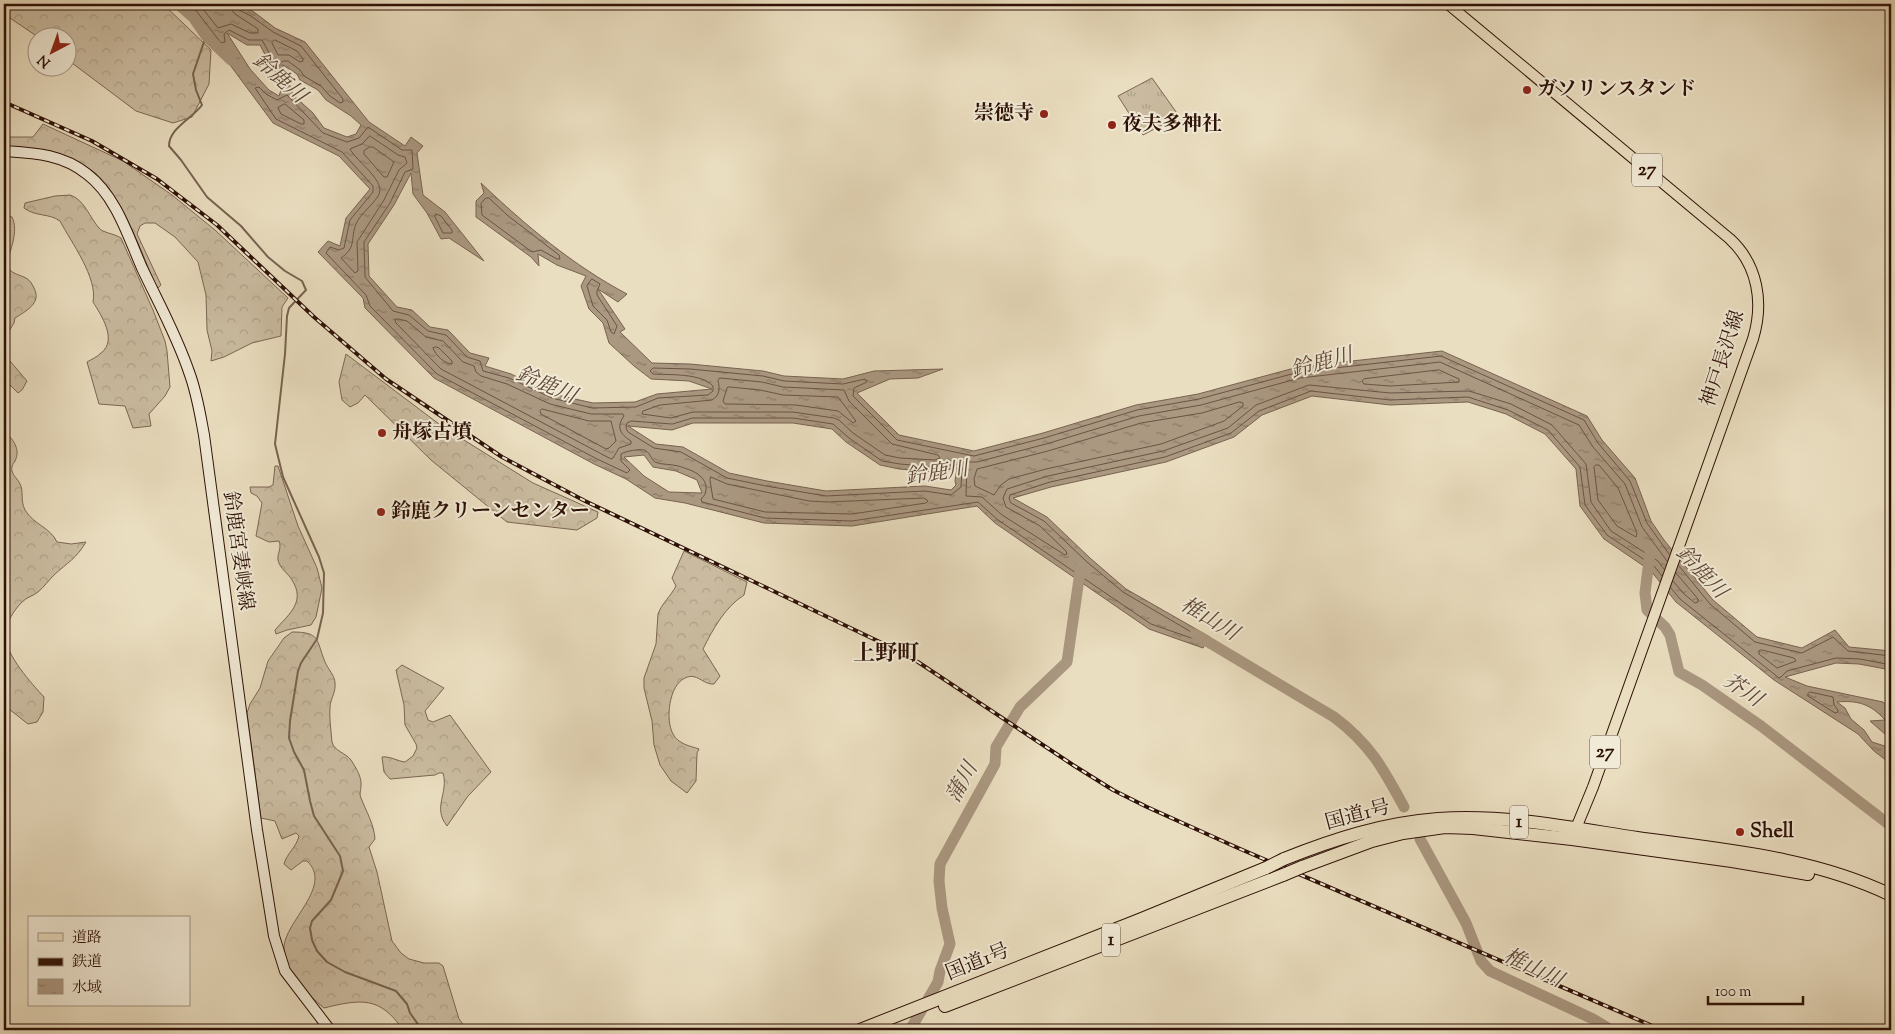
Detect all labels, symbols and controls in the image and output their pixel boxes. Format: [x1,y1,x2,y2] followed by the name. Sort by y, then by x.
[28,28,78,78] north arrow
[246,47,314,113] water label: 鈴鹿川
[34,49,56,72] text: N
[1537,76,1696,105] place label: ガソリンスタンド
[1521,84,1533,96] marker: ガソリンスタンド
[974,100,1034,129] place label: 崇徳寺
[1038,108,1050,120] marker: 崇徳寺
[1122,111,1222,140] place label: 夜夫多神社
[1106,119,1118,131] marker: 夜夫多神社
[1632,154,1662,186] road number: 27
[1695,307,1753,411] street label: 神戸長沢線
[1288,341,1358,387] water label: 鈴鹿川
[511,360,583,413] water label: 鈴鹿川
[392,419,472,448] place label: 舟塚古墳
[376,427,388,439] marker: 舟塚古墳
[904,454,972,493] water label: 鈴鹿川
[214,490,260,612] street label: 鈴鹿宮妻峡線
[391,498,590,527] place label: 鈴鹿クリーンセンター
[375,506,387,518] marker: 鈴鹿クリーンセンター
[1669,540,1735,608] water label: 鈴鹿川
[1174,591,1245,650] water label: 椎山川
[853,639,919,671] district label: 上野町
[1716,667,1769,716] water label: 芥川
[1590,736,1620,769] road number: 27
[940,756,987,809] water label: 蒲川
[1322,793,1394,839] street label: 国道1号
[1510,806,1528,839] road number: 1
[1750,818,1794,847] place label: Shell
[1734,826,1746,838] marker: Shell
[28,916,190,1006] legend
[1102,924,1120,956] road number: 1
[72,928,102,949] text: 道路
[942,937,1014,989] street label: 国道1号
[1498,942,1570,997] water label: 椎山川
[72,952,102,973] text: 鉄道
[1708,974,1802,1006] scale bar
[72,978,102,999] text: 水域
[1715,982,1752,1003] text: 100 m

